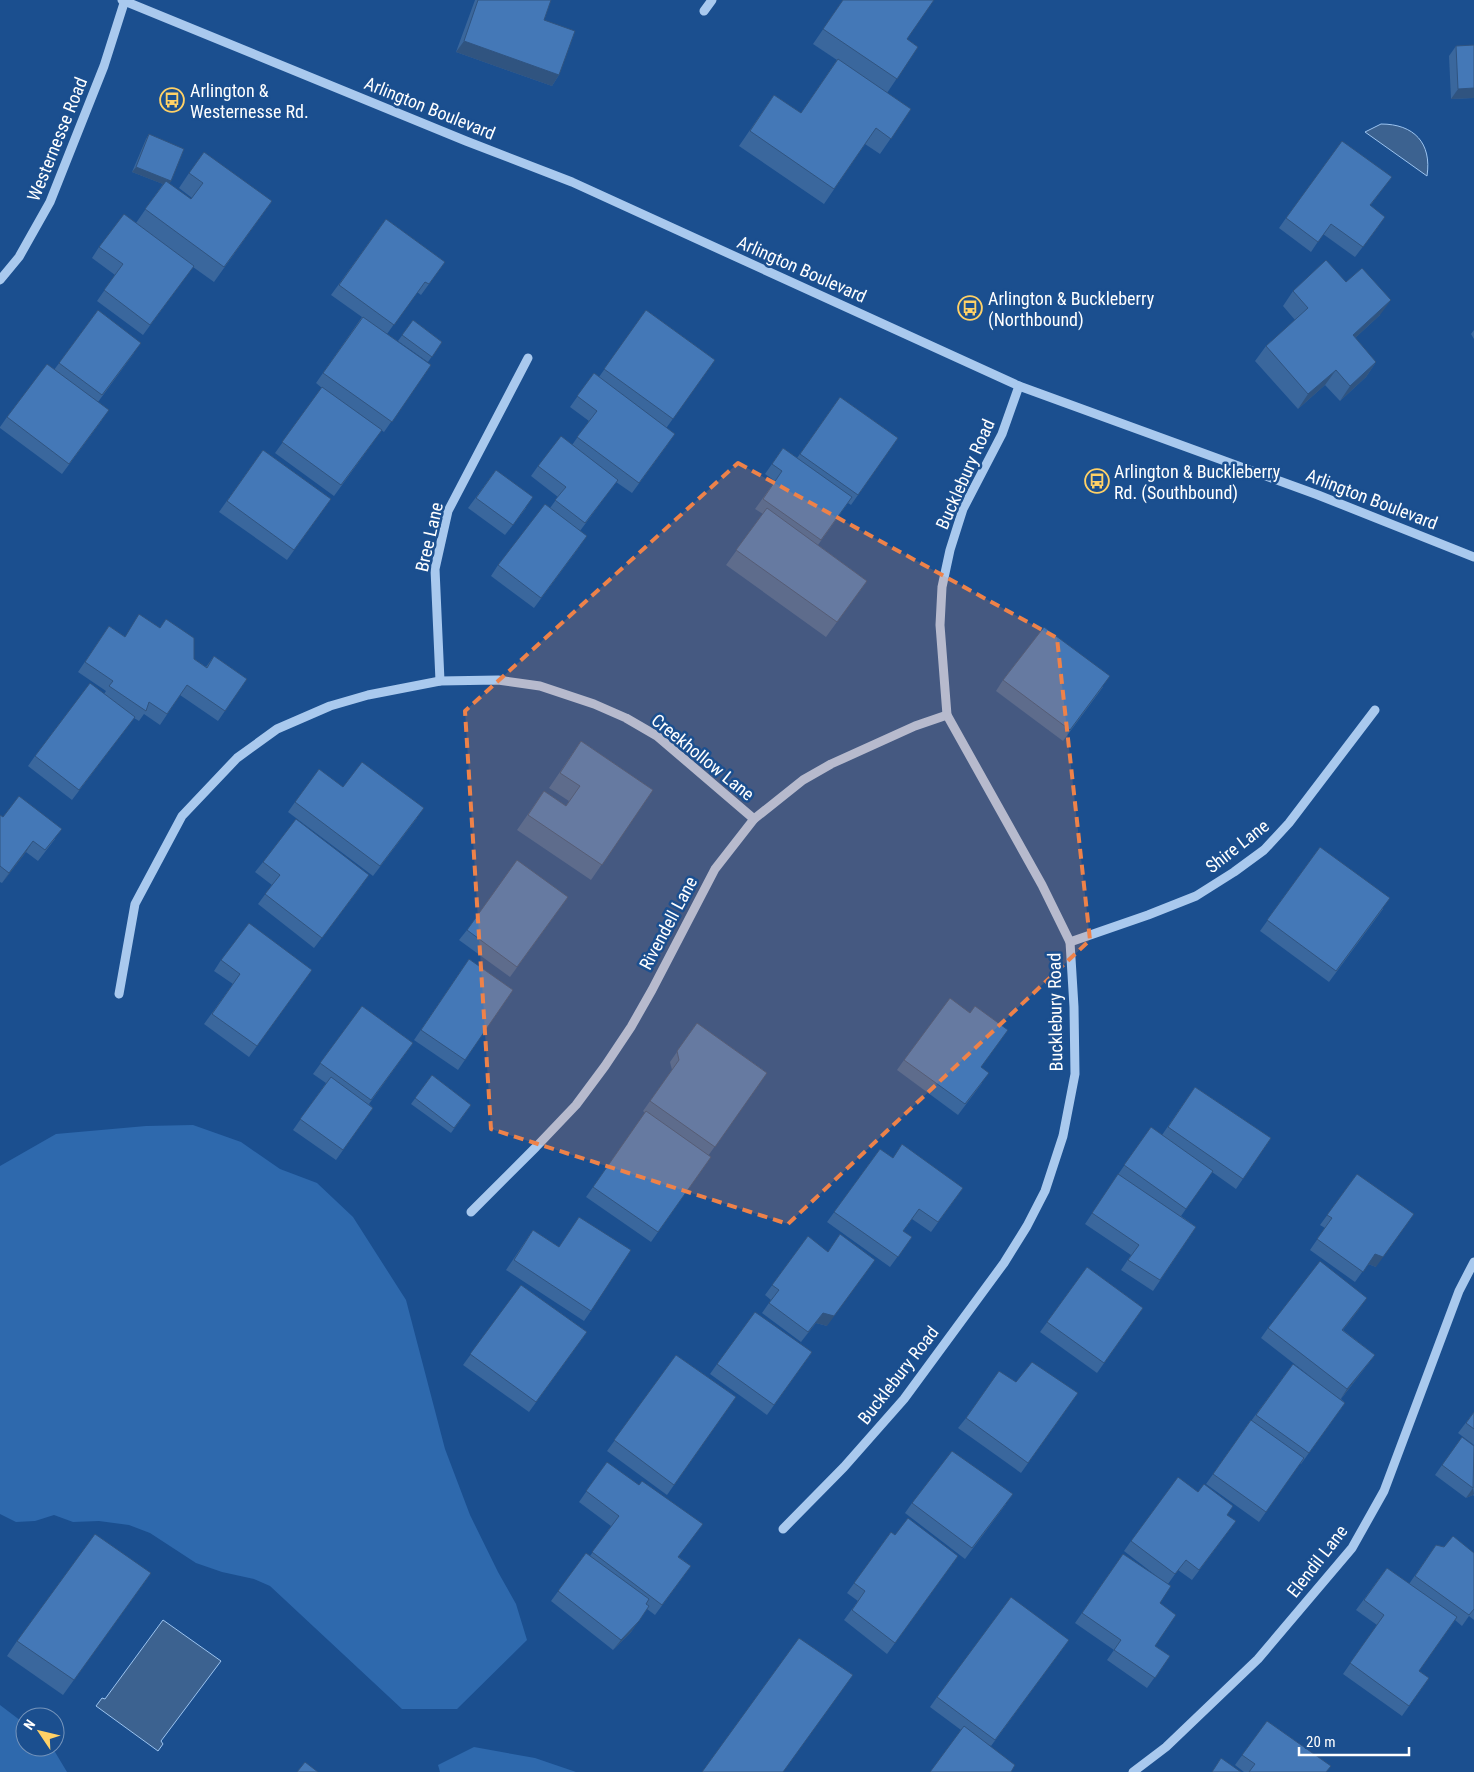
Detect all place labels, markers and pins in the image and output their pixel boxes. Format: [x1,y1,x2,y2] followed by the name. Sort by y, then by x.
[190,80,309,122] place label: Arlington & Westernesse Rd.
[159,87,185,113] bus stop icon: Arlington & Westernesse Rd.
[988,288,1155,331] place label: Arlington & Buckleberry (Northbound)
[957,295,983,321] bus stop icon: Arlington & Buckleberry (Northbound)
[1114,461,1281,504] place label: Arlington & Buckleberry Rd. (Southbound)
[1084,468,1110,494] bus stop icon: Arlington & Buckleberry Rd. (Southbound)

